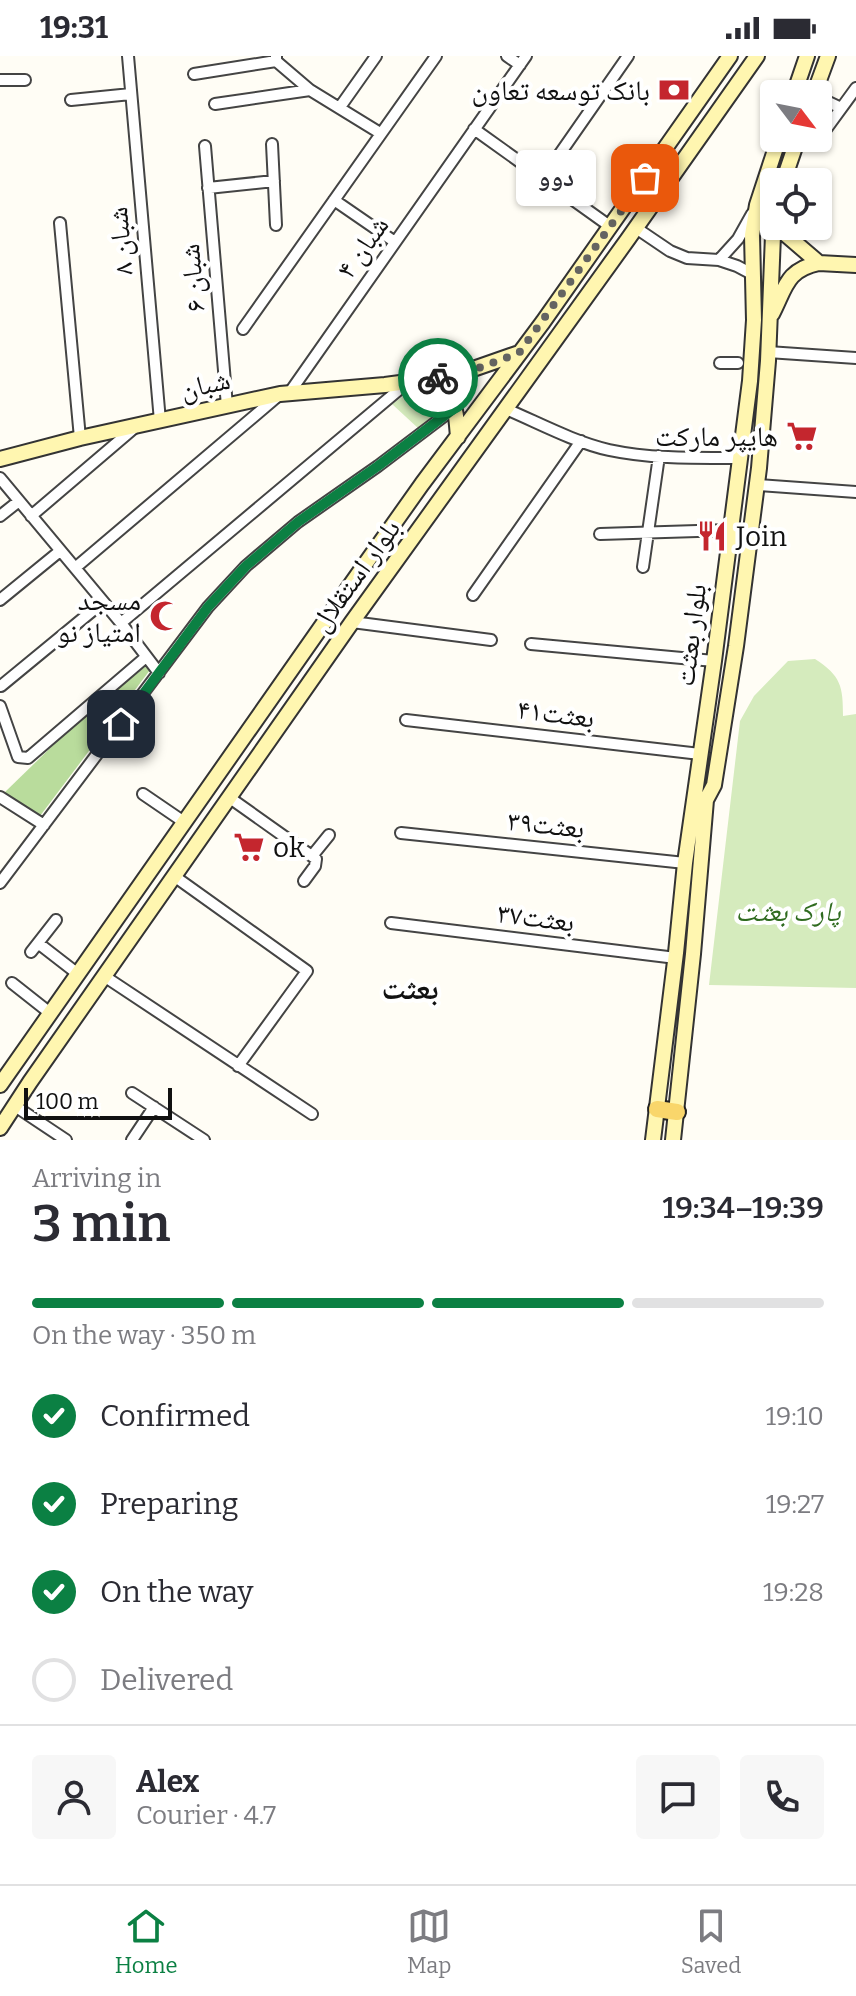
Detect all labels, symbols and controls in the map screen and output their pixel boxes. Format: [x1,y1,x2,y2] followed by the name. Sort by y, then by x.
[40,10,108,46] text: 19:31
[657,73,691,107] bank icon: بانک توسعه تعاون
[471,74,650,107] place label: بانک توسعه تعاون
[760,80,832,152] north arrow
[760,80,832,240] map controls
[611,144,679,212] pin
[517,150,597,206] callout: دوو
[623,156,667,200] icon: bag
[538,162,574,193] text: دوو
[760,168,832,240] button: locate
[101,206,140,276] street label: ۸ شبان
[329,210,396,285] street label: ۴ شبان
[173,243,212,313] street label: ۶ شبان
[398,338,478,418] courier
[416,356,460,400] icon: bike
[177,363,233,406] street label: شبان
[785,419,819,453] supermarket icon: هایپر مارکت
[655,420,778,453] place label: هایپر مارکت
[304,513,407,638] street label: بلوار استقلال
[695,519,729,553] restaurant icon: Join
[735,520,787,553] place label: Join
[668,582,713,688] street label: بلوار بعثت
[57,584,141,649] place label: مسجد امتیاز نو
[148,599,182,633] mosque icon: مسجد امتیاز نو
[87,690,155,758] pin
[516,692,596,735] street label: بعثت۴۱
[99,702,143,746] icon: home
[506,804,586,845] street label: بعثت۳۹
[232,830,266,864] supermarket icon: ok
[273,831,305,864] place label: ok
[735,895,841,928] park label: پارک بعثت
[496,896,576,939] street label: بعثت۳۷
[382,971,439,1007] district label: بعثت
[24,1084,172,1120] scale bar
[36,1088,99,1115] text: 100 m
[32,1163,161,1194] text: Arriving in
[662,1190,824,1226] text: 19:34–19:39
[32,1192,171,1255] text: 3 min
[32,1320,256,1351] text: On the way · 350 m
[32,1394,76,1438] icon: check
[100,1398,250,1434] text: Confirmed
[765,1401,824,1432] text: 19:10
[32,1482,76,1526] icon: check
[100,1486,238,1522] text: Preparing
[766,1489,824,1520] text: 19:27
[32,1570,76,1614] icon: check
[100,1574,253,1610] text: On the way
[763,1577,824,1608] text: 19:28
[100,1662,233,1698] text: Delivered
[32,1755,116,1839] button: person
[636,1755,720,1839] button: chat
[740,1755,824,1839] button: phone
[136,1764,199,1800] text: Alex
[136,1800,276,1831] text: Courier · 4.7
[115,1904,178,1979] tab: Home
[407,1904,451,1979] tab: Map
[681,1904,741,1979] tab: Saved

